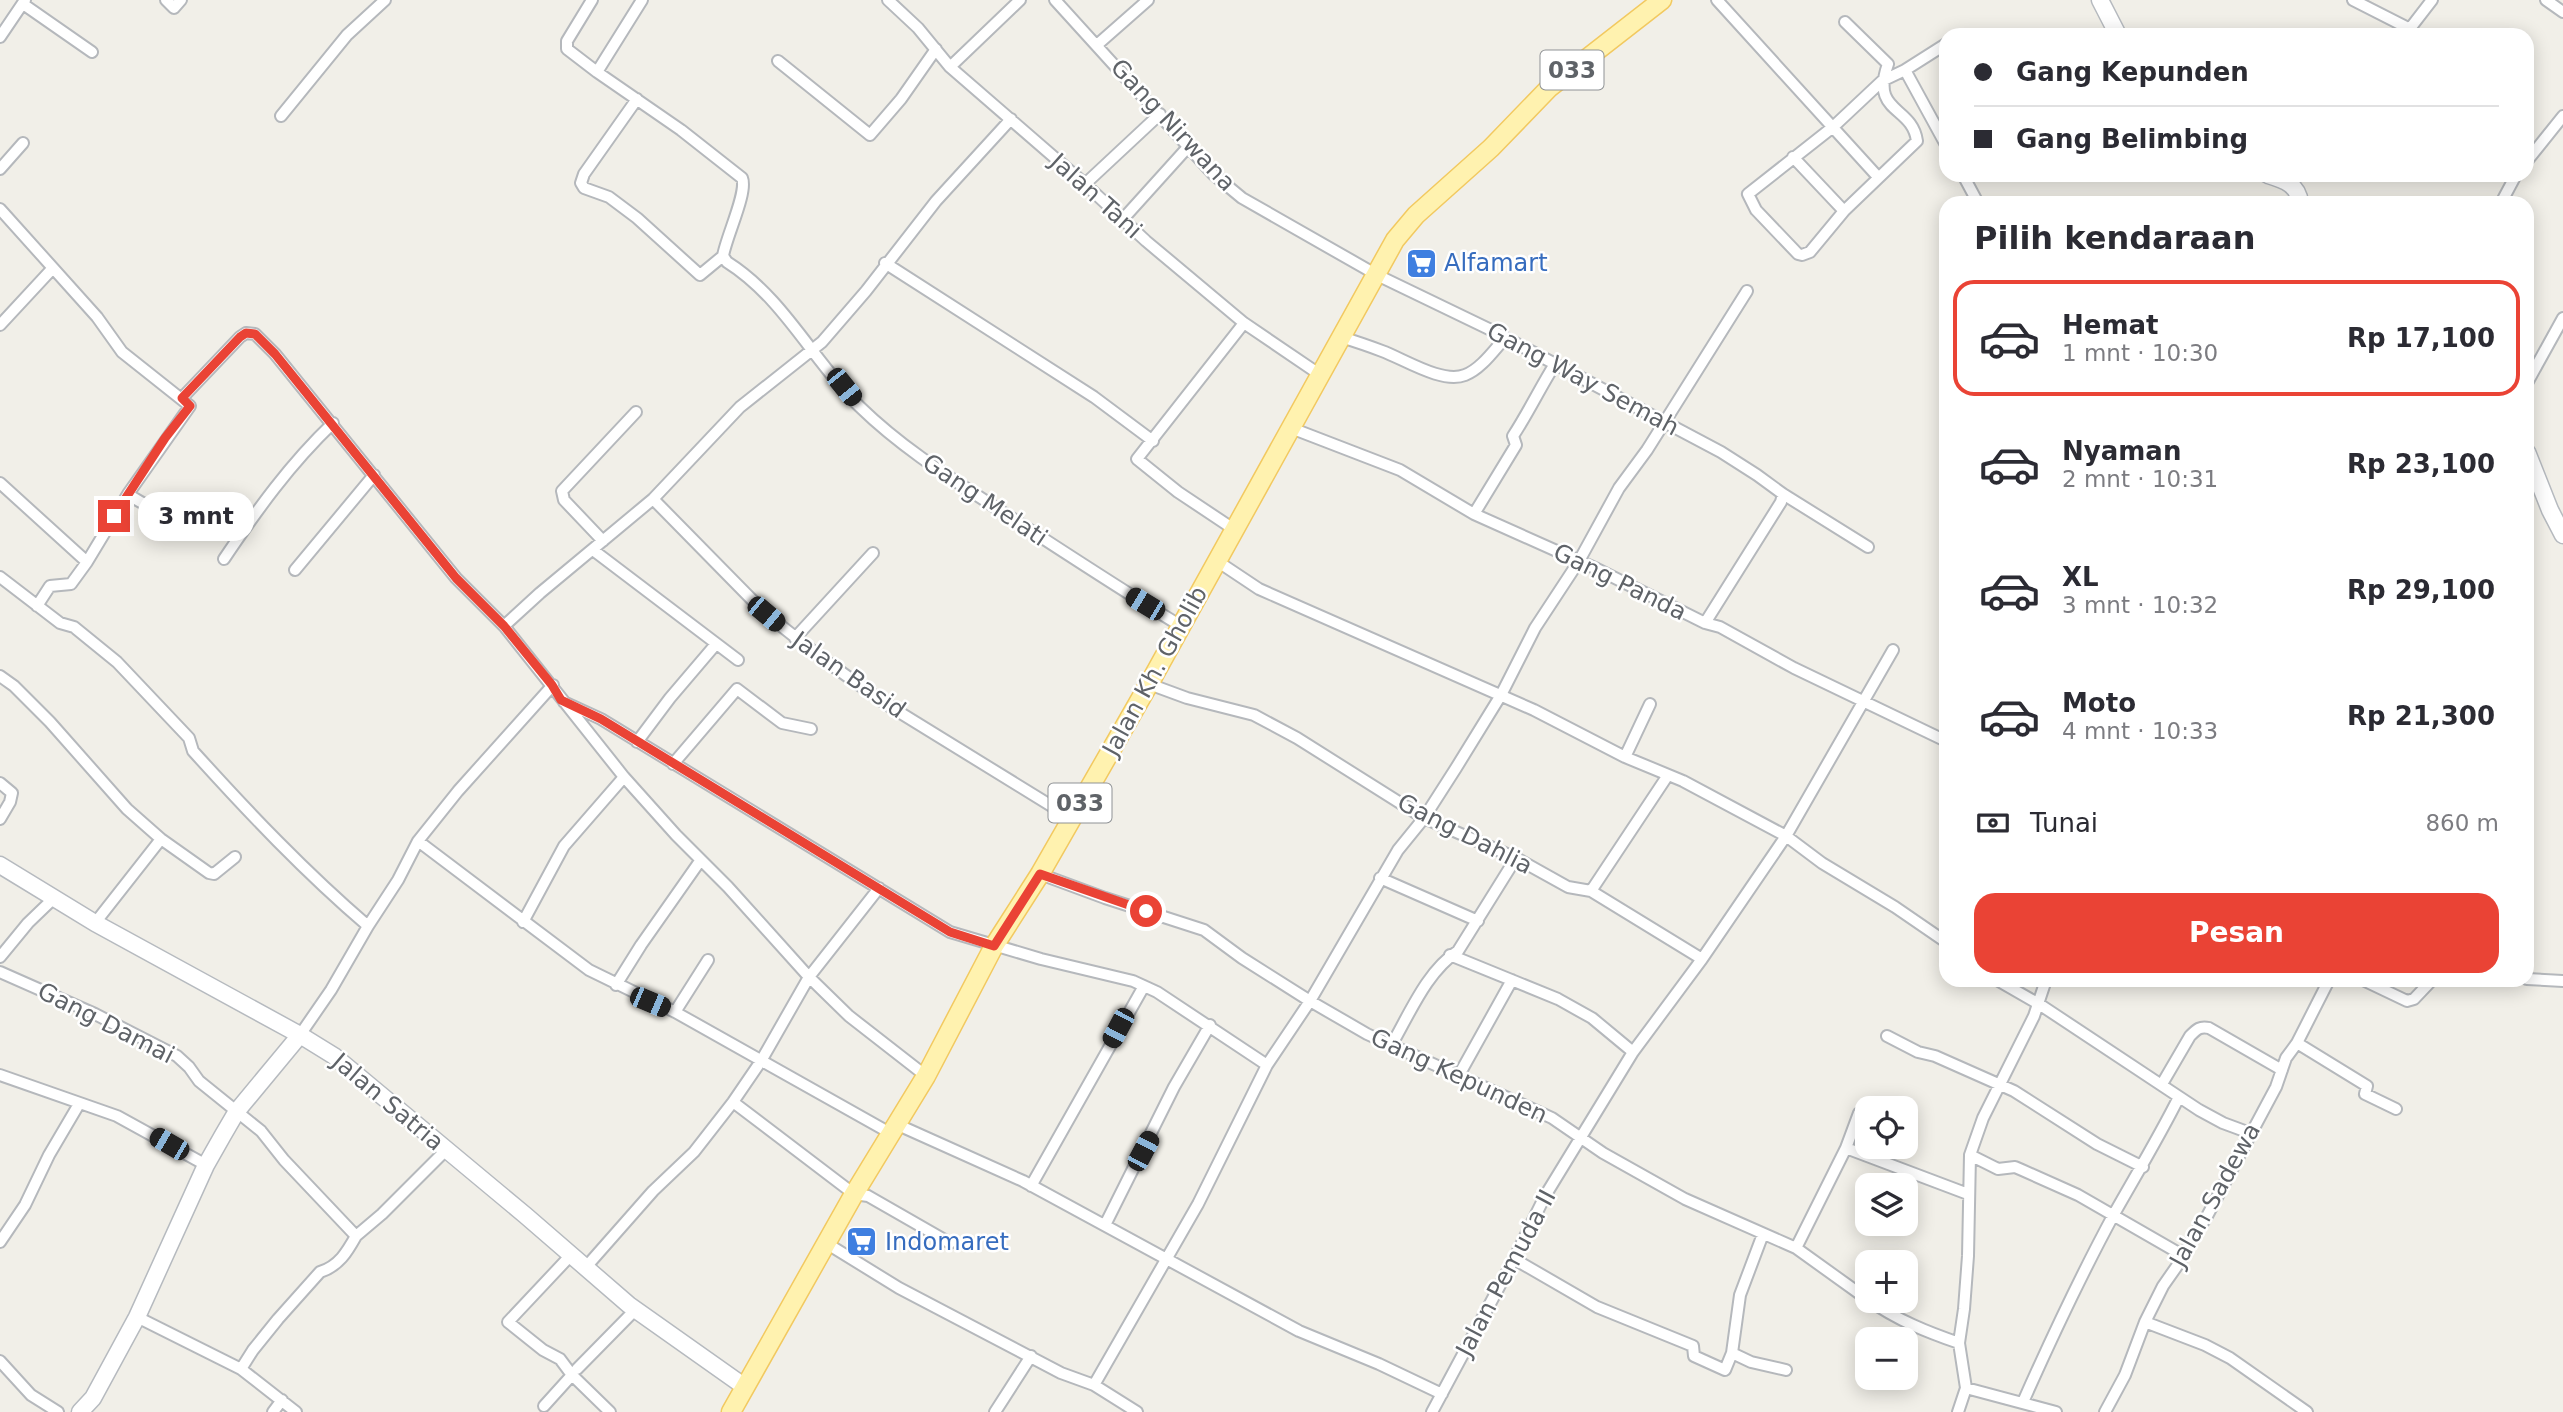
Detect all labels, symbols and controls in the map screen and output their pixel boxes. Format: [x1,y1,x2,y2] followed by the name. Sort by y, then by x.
[1540,50,1604,90] road number: 033
[1105,53,1241,197] street label: Gang Nirwana
[2016,57,2249,87] text: Gang Kepunden
[2016,124,2248,154] text: Gang Belimbing
[1043,146,1147,244] street label: Jalan Tani
[1974,219,2255,257] text: Pilih kendaraan
[1404,246,1438,280] supermarket icon: Alfamart
[1444,249,1548,277] place label: Alfamart
[1978,307,2041,370] icon: car
[2062,310,2158,340] text: Hemat
[1482,317,1684,441] street label: Gang Way Semah
[2347,323,2495,353] text: Rp 17,100
[2062,340,2218,366] text: 1 mnt · 10:30
[823,364,866,410] car
[1978,433,2041,496] icon: car
[2062,436,2181,466] text: Nyaman
[917,448,1053,552] street label: Gang Melati
[2347,449,2495,479] text: Rp 23,100
[2062,466,2218,492] text: 2 mnt · 10:31
[138,491,254,540] callout: 3 mnt
[98,500,130,532] route end
[158,503,234,529] text: 3 mnt
[1549,538,1691,626] street label: Gang Panda
[1978,559,2041,622] icon: car
[2062,562,2099,592] text: XL
[2347,575,2495,605] text: Rp 29,100
[1096,581,1213,762] street label: Jalan Kh. Gholib
[1122,584,1169,624] car
[744,592,789,636] car
[2062,592,2218,618] text: 3 mnt · 10:32
[785,625,911,724] street label: Jalan Basid
[1978,685,2041,748] icon: car
[2062,688,2136,718] text: Moto
[2347,701,2495,731] text: Rp 21,300
[2062,718,2218,744] text: 4 mnt · 10:33
[1048,783,1112,822] road number: 033
[1393,788,1537,880] street label: Gang Dahlia
[1974,804,2012,842] icon: cash
[2030,808,2098,838] text: Tunai
[2425,810,2499,836] text: 860 m
[1974,893,2499,973] button: Pesan
[1130,895,1162,927] route start
[33,977,179,1069] street label: Gang Damai
[627,984,674,1020] car
[1099,1005,1138,1051] car
[1366,1023,1552,1129] street label: Gang Kepunden
[325,1046,449,1157] street label: Jalan Satria
[1855,1096,1918,1390] map controls
[1855,1096,1918,1159] button: locate
[2163,1118,2266,1274] street label: Jalan Sadewa
[146,1124,193,1164] car
[1124,1128,1163,1174] car
[1855,1173,1918,1236] button: layers
[1449,1185,1562,1363] street label: Jalan Pemuda II
[845,1225,879,1259] supermarket icon: Indomaret
[885,1228,1009,1256] place label: Indomaret
[1855,1250,1918,1313] button: +
[1855,1327,1918,1390] button: −

